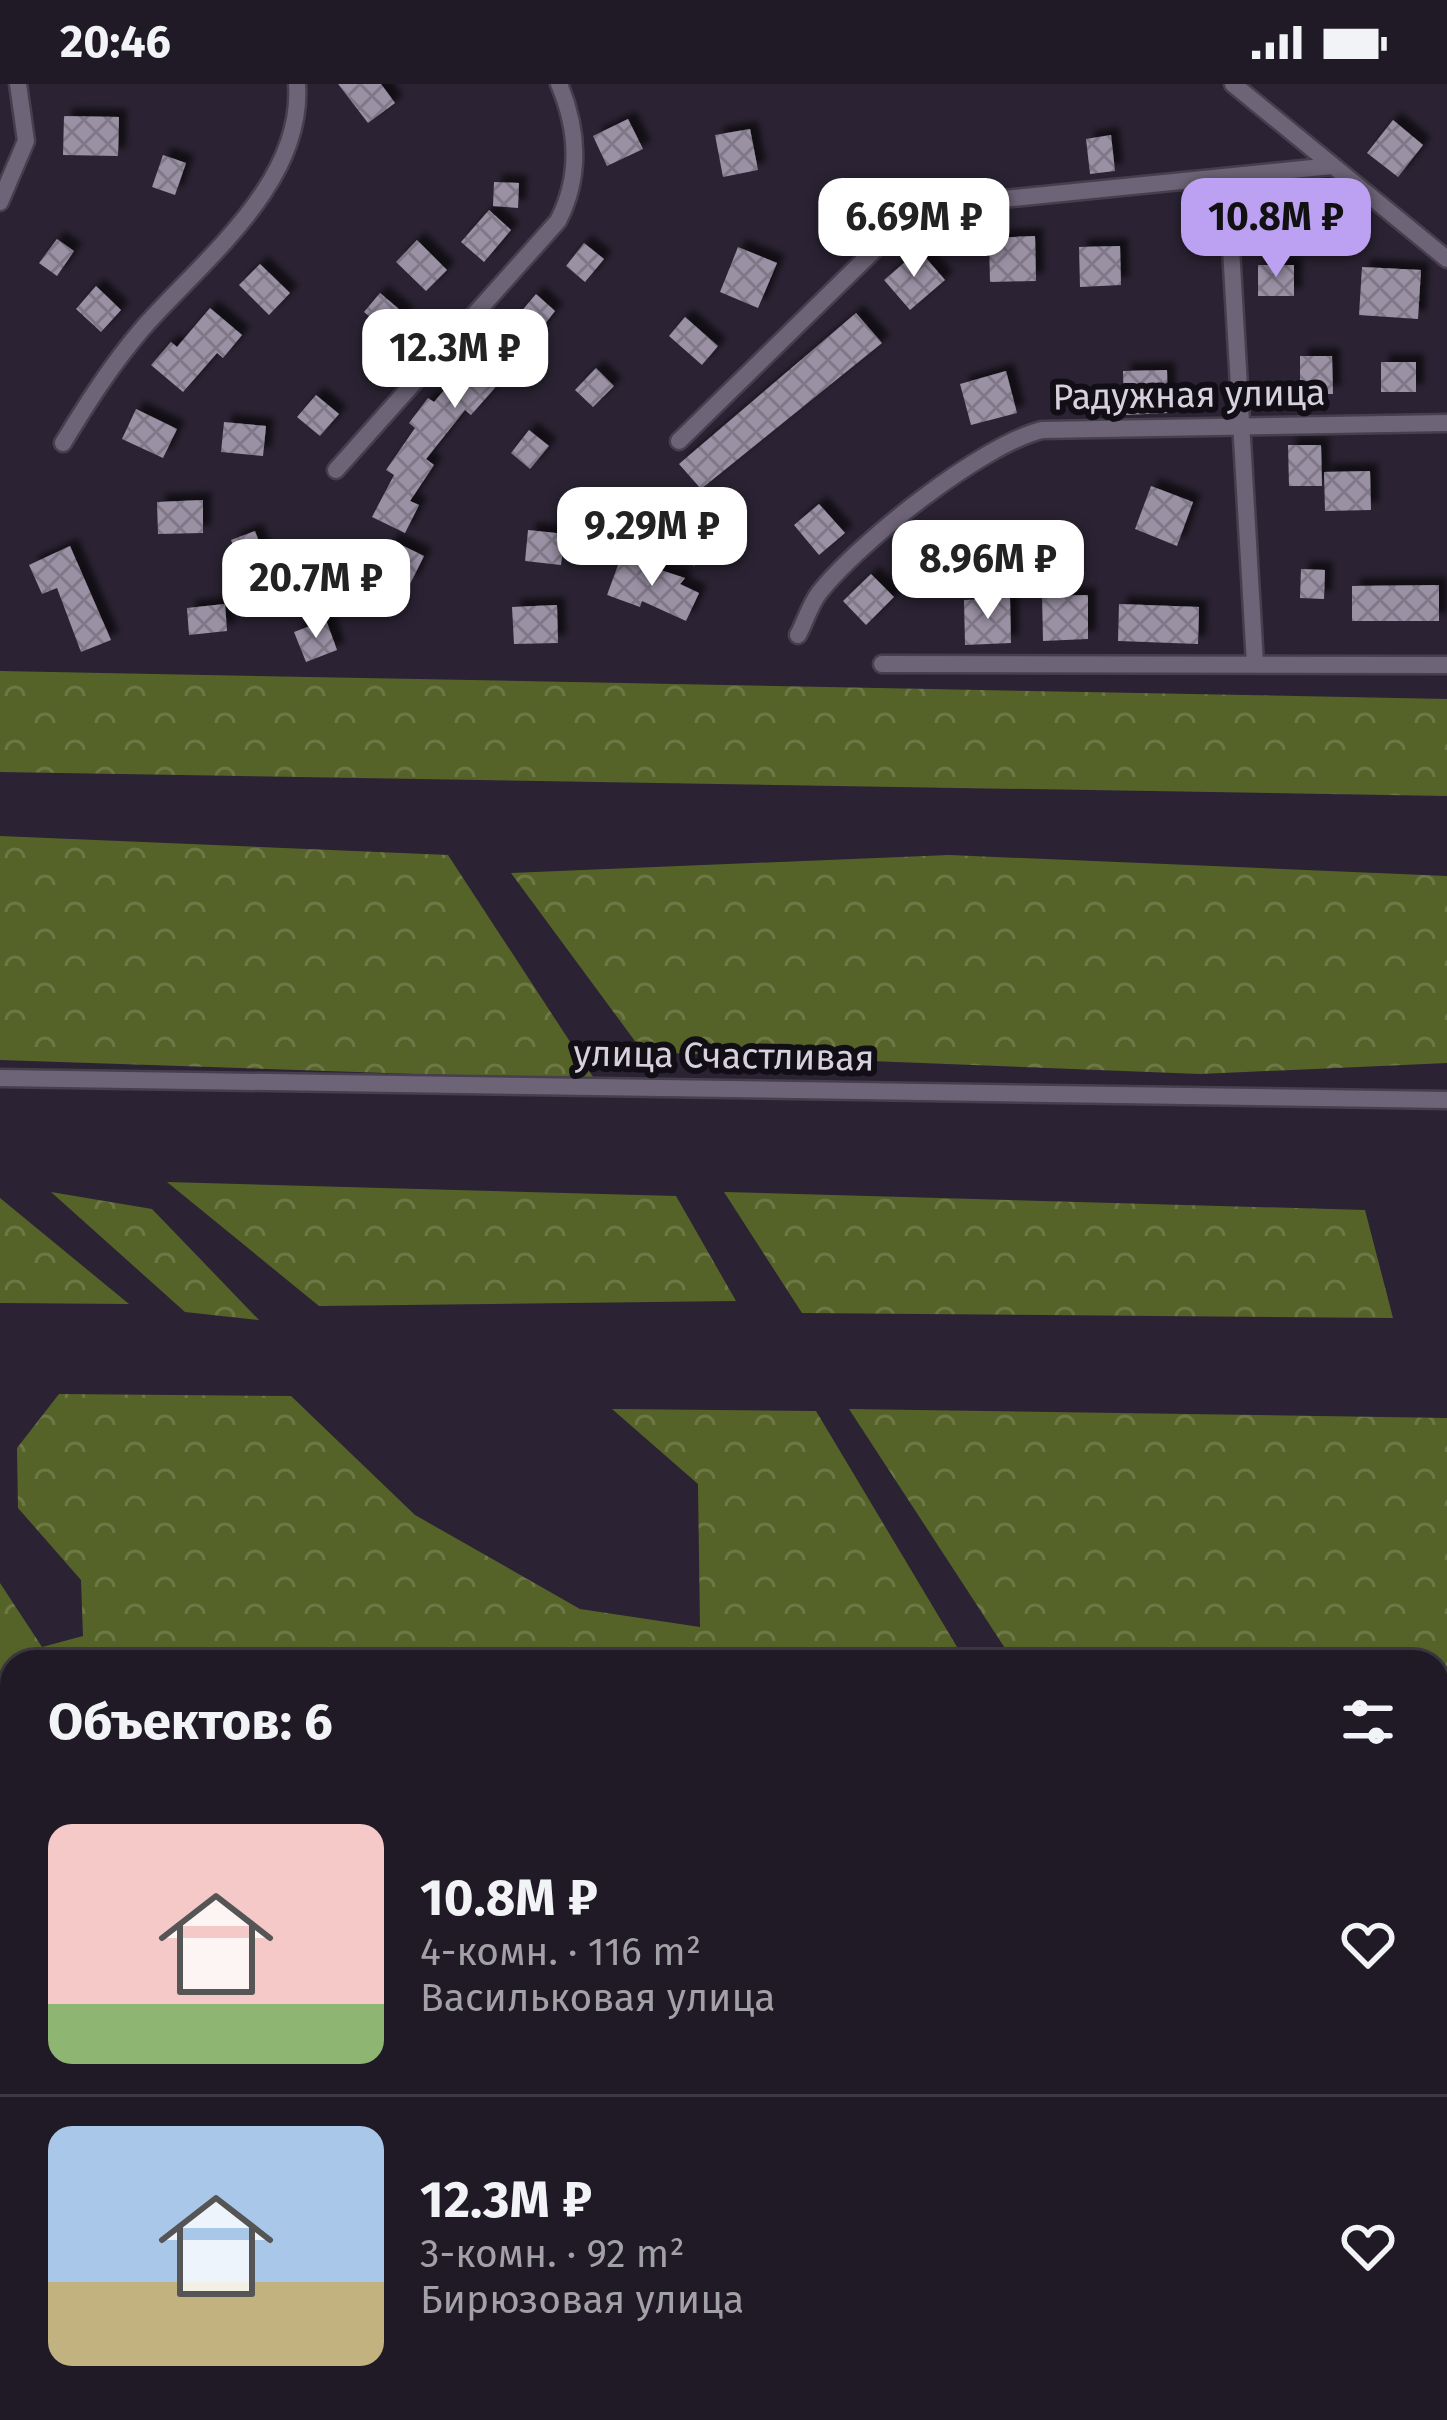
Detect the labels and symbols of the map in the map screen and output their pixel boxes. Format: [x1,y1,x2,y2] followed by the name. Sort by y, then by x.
[803,178,1025,280] pin: 6.69M ₽
[1165,178,1387,280] pin: 10.8M ₽
[344,309,566,411] pin: 12.3M ₽
[1052,371,1326,419] street label: Радужная улица
[541,487,763,589] pin: 9.29M ₽
[877,520,1099,622] pin: 8.96M ₽
[205,539,427,641] pin: 20.7M ₽
[573,1031,875,1081] street label: улица Счастливая

